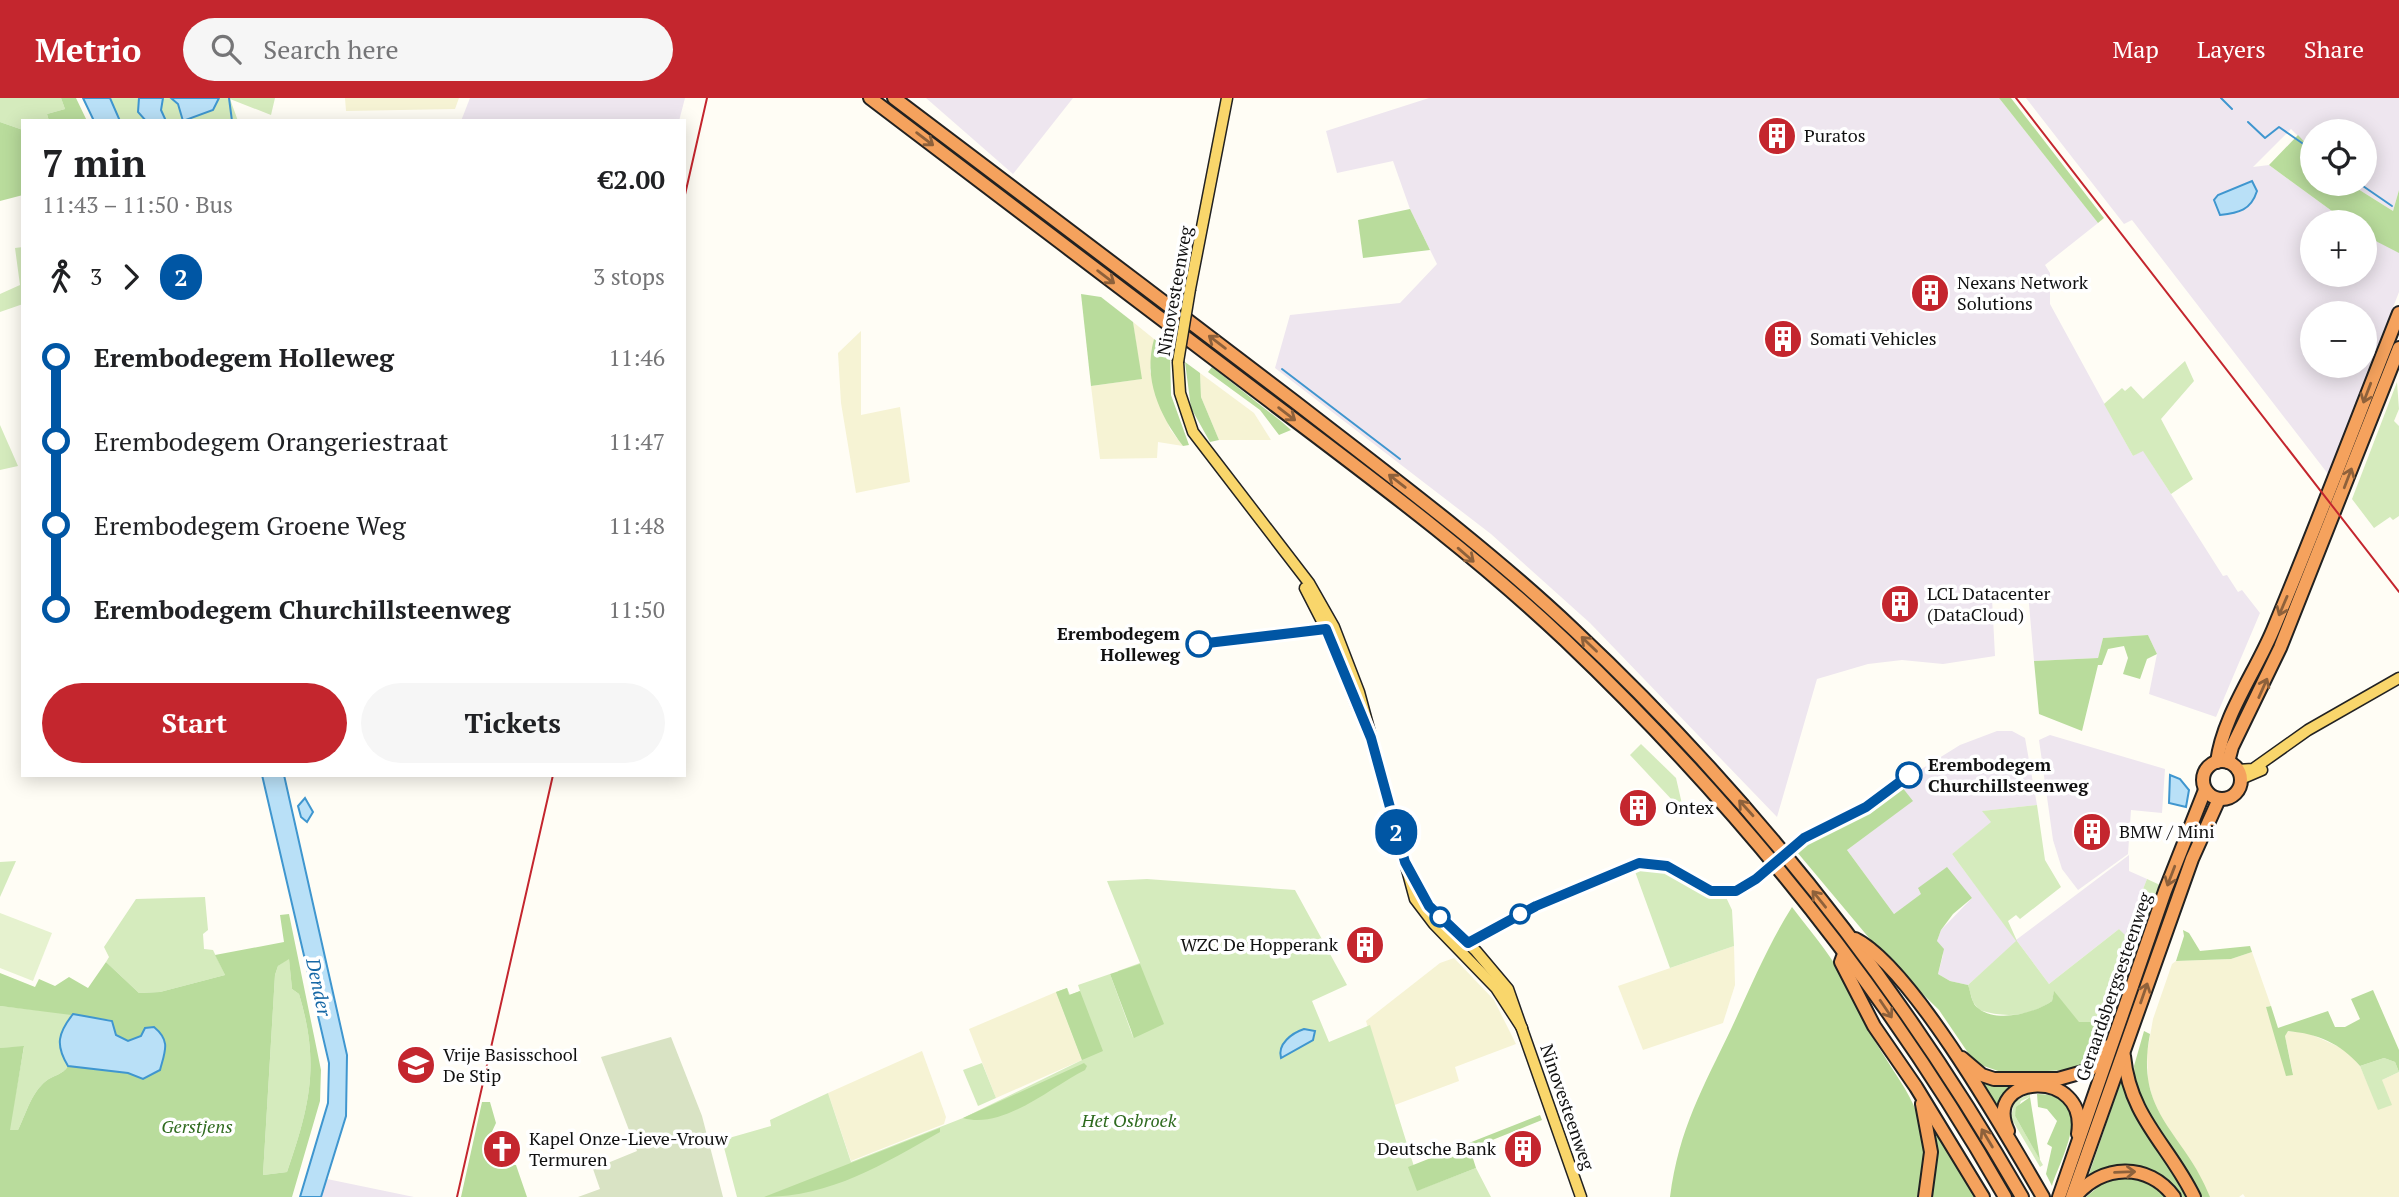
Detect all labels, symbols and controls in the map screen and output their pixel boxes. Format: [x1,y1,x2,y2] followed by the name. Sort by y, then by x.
[183,18,673,81] search box
[35,28,141,71] text: Metrio
[207,30,245,68] icon: search
[263,32,399,66] text: Search here
[2112,33,2159,65] text: Map
[2197,33,2266,65] text: Layers
[2304,33,2364,65] text: Share
[1756,115,1798,157] building icon: Puratos
[2300,119,2377,378] map controls
[2300,119,2377,196] button: locate
[1804,123,1865,147] place label: Puratos
[915,132,933,147] one-way arrow
[42,138,146,188] text: 7 min
[599,162,665,196] text: €2.00
[42,189,233,220] text: 11:43 – 11:50 · Bus
[2300,210,2377,287] button: +
[1151,223,1197,358] street label: Ninovesteenweg
[42,258,80,296] icon: walk
[112,258,150,296] icon: forward
[90,261,102,292] text: 3
[174,261,188,293] text: 2
[593,261,665,292] text: 3 stops
[1096,269,1115,284] one-way arrow
[1957,270,2089,315] place label: Nexans Network Solutions
[1909,272,1951,314] building icon: Nexans Network Solutions
[2300,301,2377,378] button: −
[1762,318,1804,360] building icon: Somati Vehicles
[1810,326,1937,350] place label: Somati Vehicles
[1208,335,1226,350] one-way arrow
[94,340,394,374] text: Erembodegem Holleweg
[608,342,665,373] text: 11:46
[2360,382,2373,404] one-way arrow
[1277,407,1296,422] one-way arrow
[94,424,448,458] text: Erembodegem Orangeriestraat
[608,426,665,457] text: 11:47
[2343,467,2356,489] one-way arrow
[1388,474,1406,489] one-way arrow
[94,508,406,542] text: Erembodegem Groene Weg
[608,510,665,541] text: 11:48
[1457,547,1475,563] one-way arrow
[1927,581,2050,626] place label: LCL Datacenter (DataCloud)
[1879,583,1921,625] building icon: LCL Datacenter (DataCloud)
[94,592,510,626] text: Erembodegem Churchillsteenweg
[608,594,665,625] text: 11:50
[2276,595,2289,617] one-way arrow
[1057,621,1181,666] place label: Erembodegem Holleweg
[1186,631,1212,657] marker: Erembodegem Holleweg
[1580,636,1597,653] one-way arrow
[2257,678,2270,700] one-way arrow
[42,683,347,763] button: Start
[361,683,665,763] button: Tickets
[1928,752,2089,797] place label: Erembodegem Churchillsteenweg
[1896,762,1922,788] marker: Erembodegem Churchillsteenweg
[1617,787,1659,829] building icon: Ontex
[1665,795,1714,819] place label: Ontex
[1738,799,1754,817] one-way arrow
[1373,809,1419,855] line badge: 2
[2071,811,2113,853] building icon: BMW / Mini
[1389,816,1403,848] text: 2
[2119,819,2215,843] place label: BMW / Mini
[2164,864,2176,886] one-way arrow
[2069,889,2157,1084] street label: Geraardsbergsesteenweg
[1812,890,1827,908] one-way arrow
[1510,904,1530,924] unlabelled marker
[1430,907,1450,927] unlabelled marker
[1344,924,1386,966] building icon: WZC De Hopperank
[1180,932,1339,956] place label: WZC De Hopperank
[301,955,338,1019] water label: Dender
[2139,982,2152,1004] one-way arrow
[1879,998,1893,1018] one-way arrow
[1535,1041,1601,1173] street label: Ninovesteenweg
[443,1042,578,1087] place label: Vrije Basisschool De Stip
[395,1044,437,1086] school or university icon: Vrije Basisschool De Stip
[1081,1108,1177,1132] park label: Het Osbroek
[161,1114,233,1138] park label: Gerstjens
[529,1126,729,1171] place label: Kapel Onze-Lieve-Vrouw Termuren
[481,1128,523,1170] church icon: Kapel Onze-Lieve-Vrouw Termuren
[1502,1128,1544,1170] building icon: Deutsche Bank
[1980,1129,1994,1149] one-way arrow
[1377,1136,1497,1160] place label: Deutsche Bank
[2113,1165,2136,1179] one-way arrow

